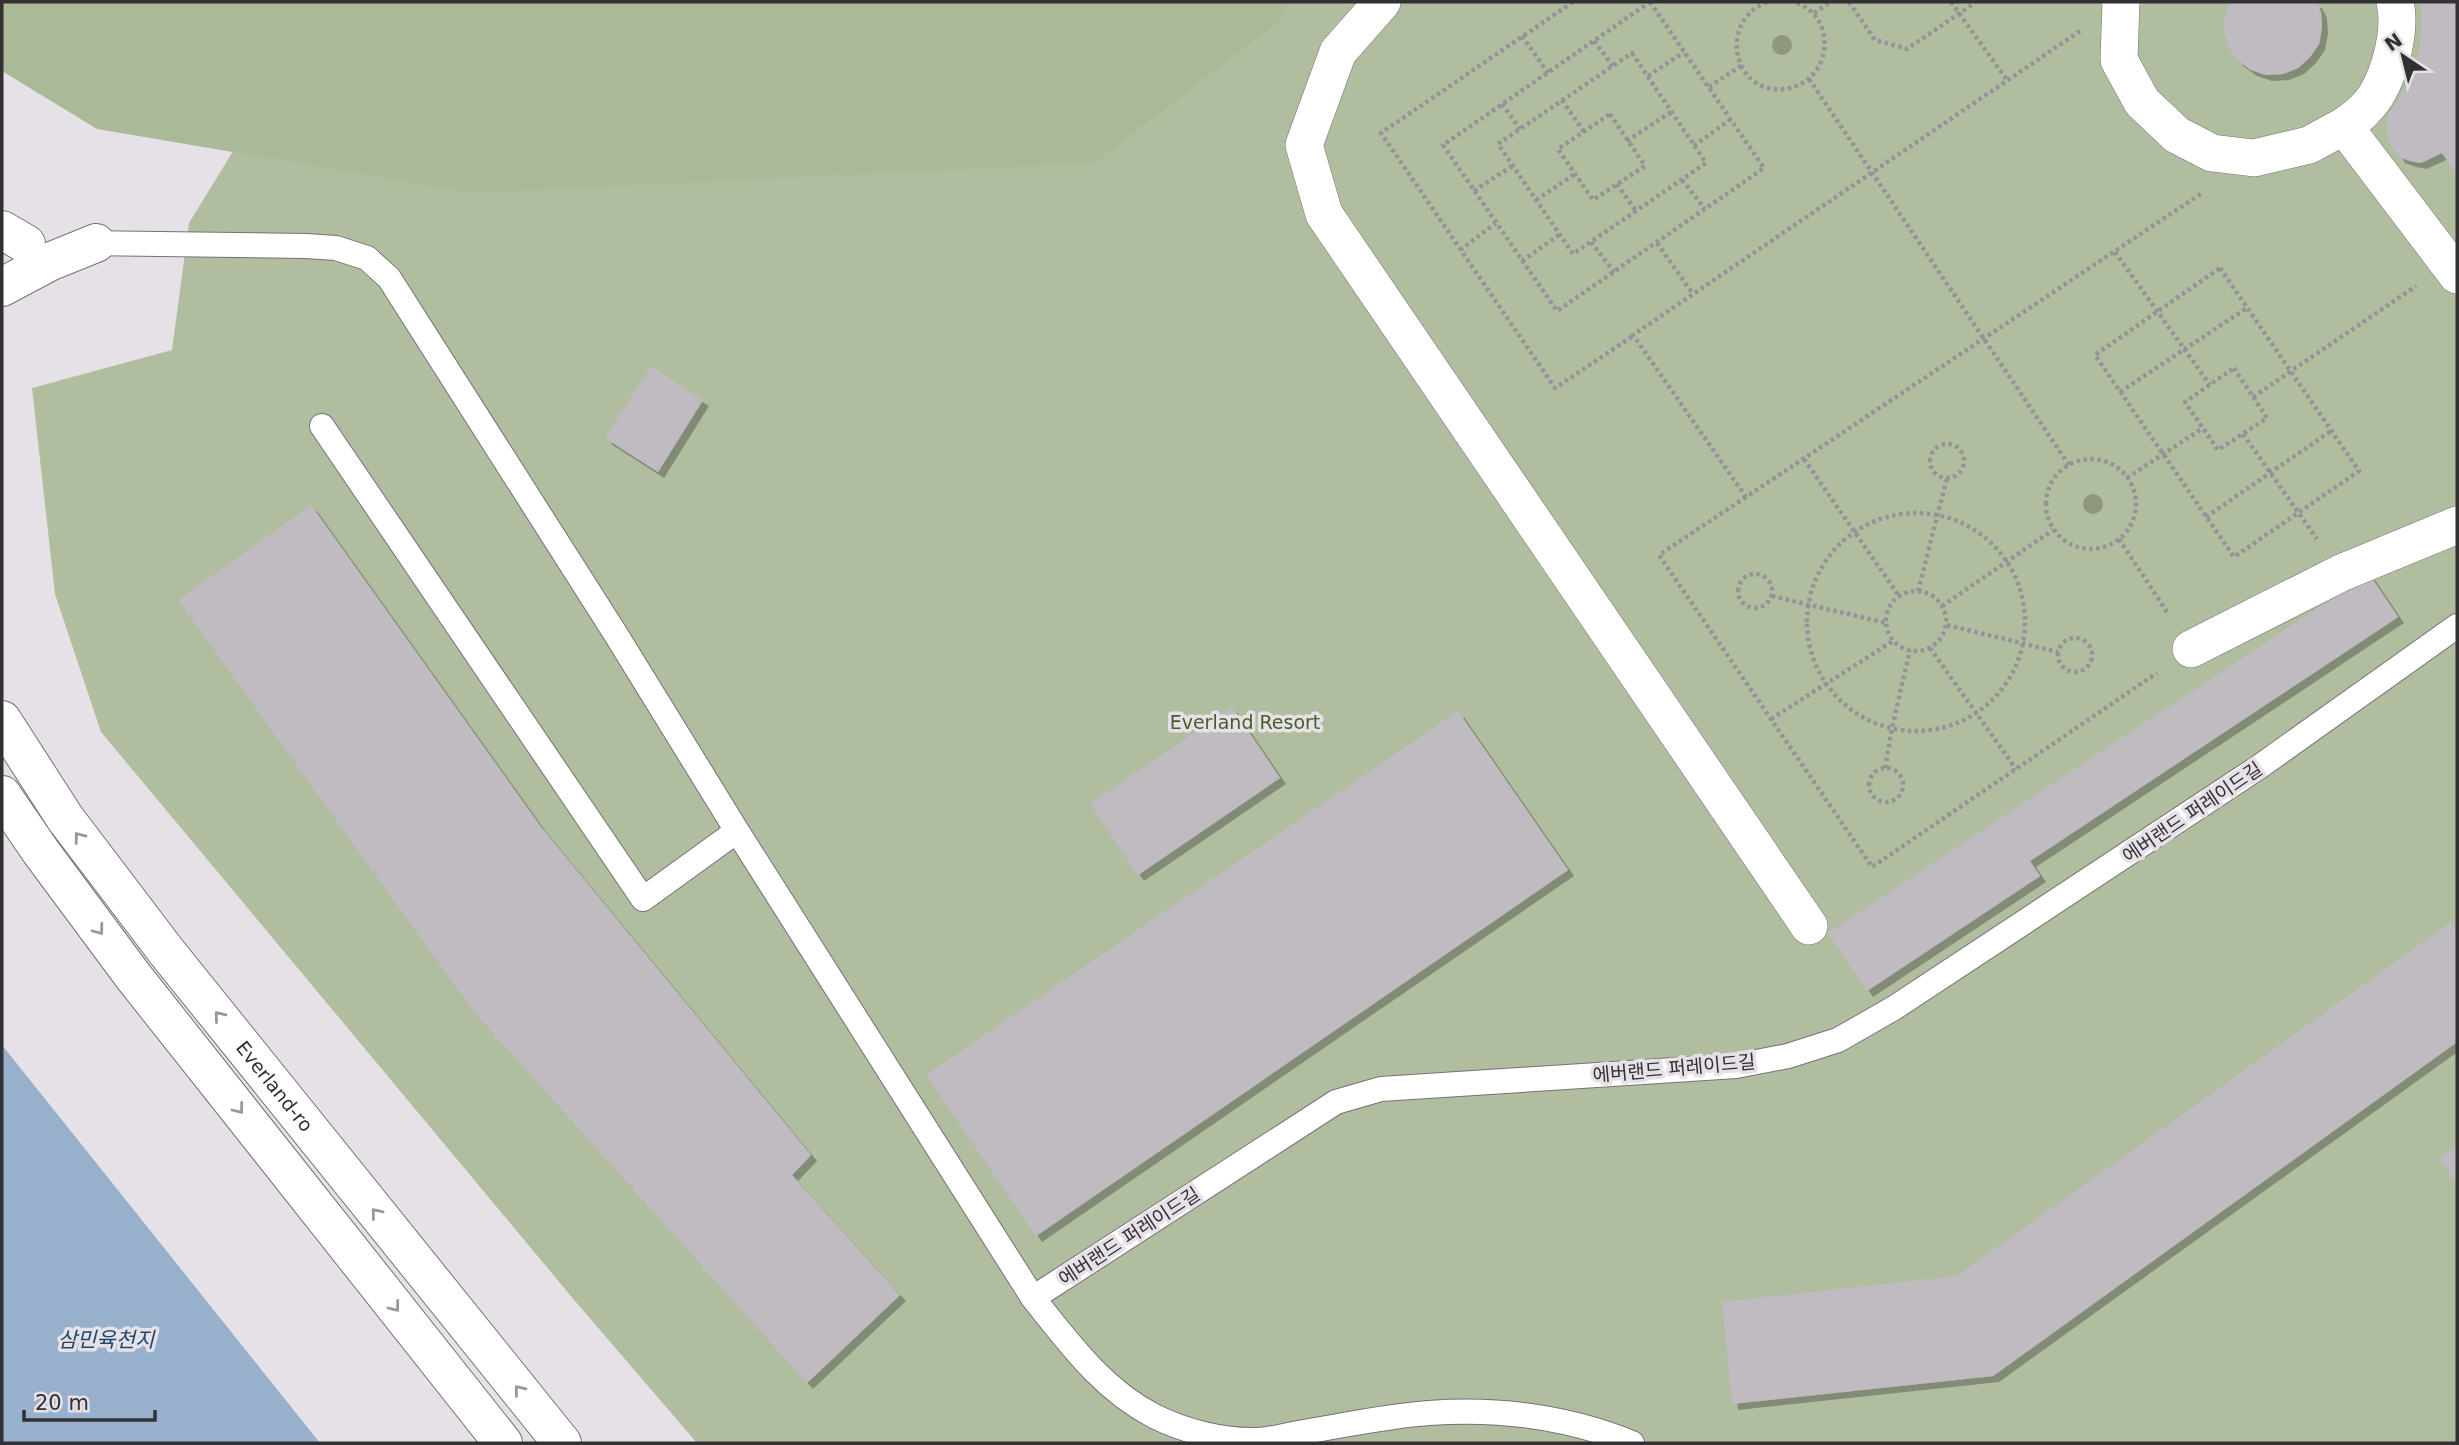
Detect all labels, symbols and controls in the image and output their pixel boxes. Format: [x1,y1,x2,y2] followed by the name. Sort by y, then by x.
[2368,21,2438,91] north arrow
[2380,29,2406,56] text: N
[1170,711,1320,733] park label: Everland Resort
[2118,757,2266,867] street label: 에버랜드 퍼레이드길
[75,832,88,844] one-way arrow
[91,922,103,935] one-way arrow
[214,1012,227,1024] one-way arrow
[232,1037,318,1136] street label: Everland-ro
[1592,1050,1756,1086] street label: 에버랜드 퍼레이드길
[231,1101,243,1114] one-way arrow
[1055,1182,1203,1290] street label: 에버랜드 퍼레이드길
[372,1208,385,1220] one-way arrow
[387,1299,400,1312] one-way arrow
[58,1328,156,1352] water label: 삼민육천지
[24,1378,156,1422] scale bar
[515,1386,527,1399] one-way arrow
[35,1391,89,1415] text: 20 m

